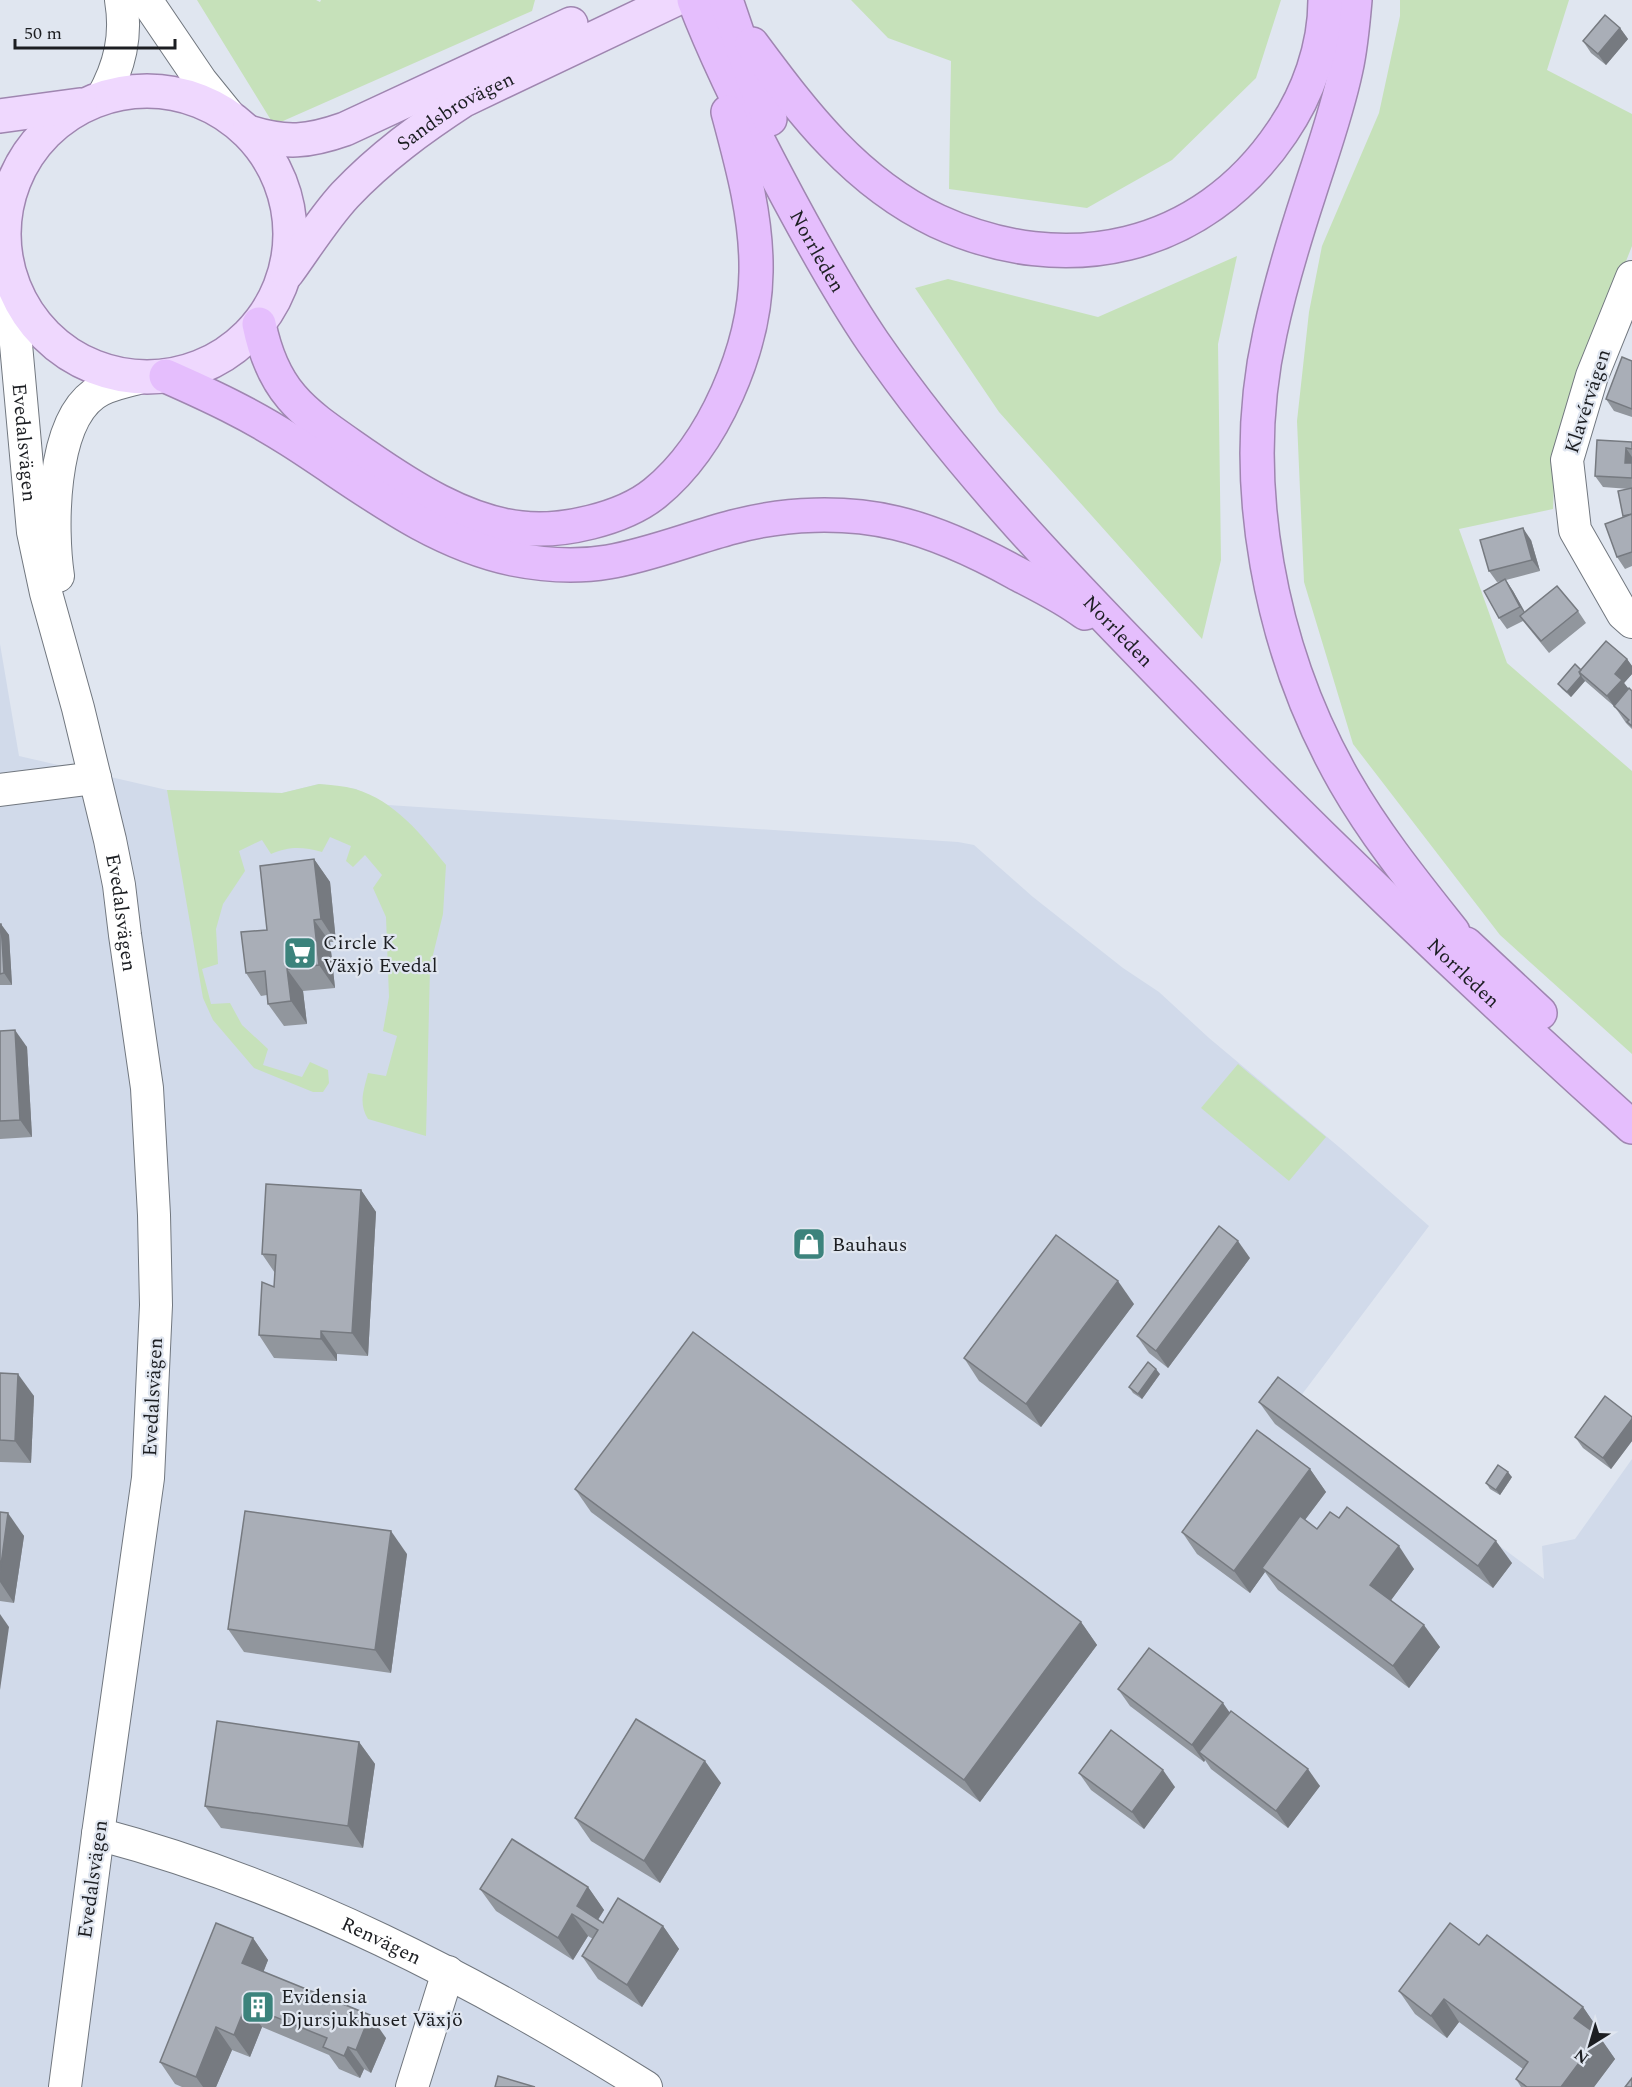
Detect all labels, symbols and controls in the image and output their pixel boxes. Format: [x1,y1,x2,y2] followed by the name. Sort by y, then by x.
[15,12,176,50] scale bar
[24,20,62,47] text: 50 m
[390,64,519,159] street label: Sandsbrovägen
[781,205,852,299] street label: Norrleden
[1557,345,1619,457] street label: Klavérvägen
[4,382,44,503] street label: Evedalsvägen
[1075,588,1160,675] street label: Norrleden
[97,851,144,974] street label: Evedalsvägen
[323,928,438,981] place label: Circle K Växjö Evedal
[1420,931,1506,1015] street label: Norrleden
[282,935,318,971] supermarket icon: Circle K Växjö Evedal
[791,1226,827,1262] shop icon: Bauhaus
[832,1230,907,1260] place label: Bauhaus
[135,1337,171,1457] street label: Evedalsvägen
[70,1818,116,1940] street label: Evedalsvägen
[336,1909,426,1973] street label: Renvägen
[281,1982,463,2035] place label: Evidensia Djursjukhuset Växjö
[240,1989,276,2025] building icon: Evidensia Djursjukhuset Växjö
[1560,2015,1620,2075] north arrow
[1569,2043,1594,2070] text: N

